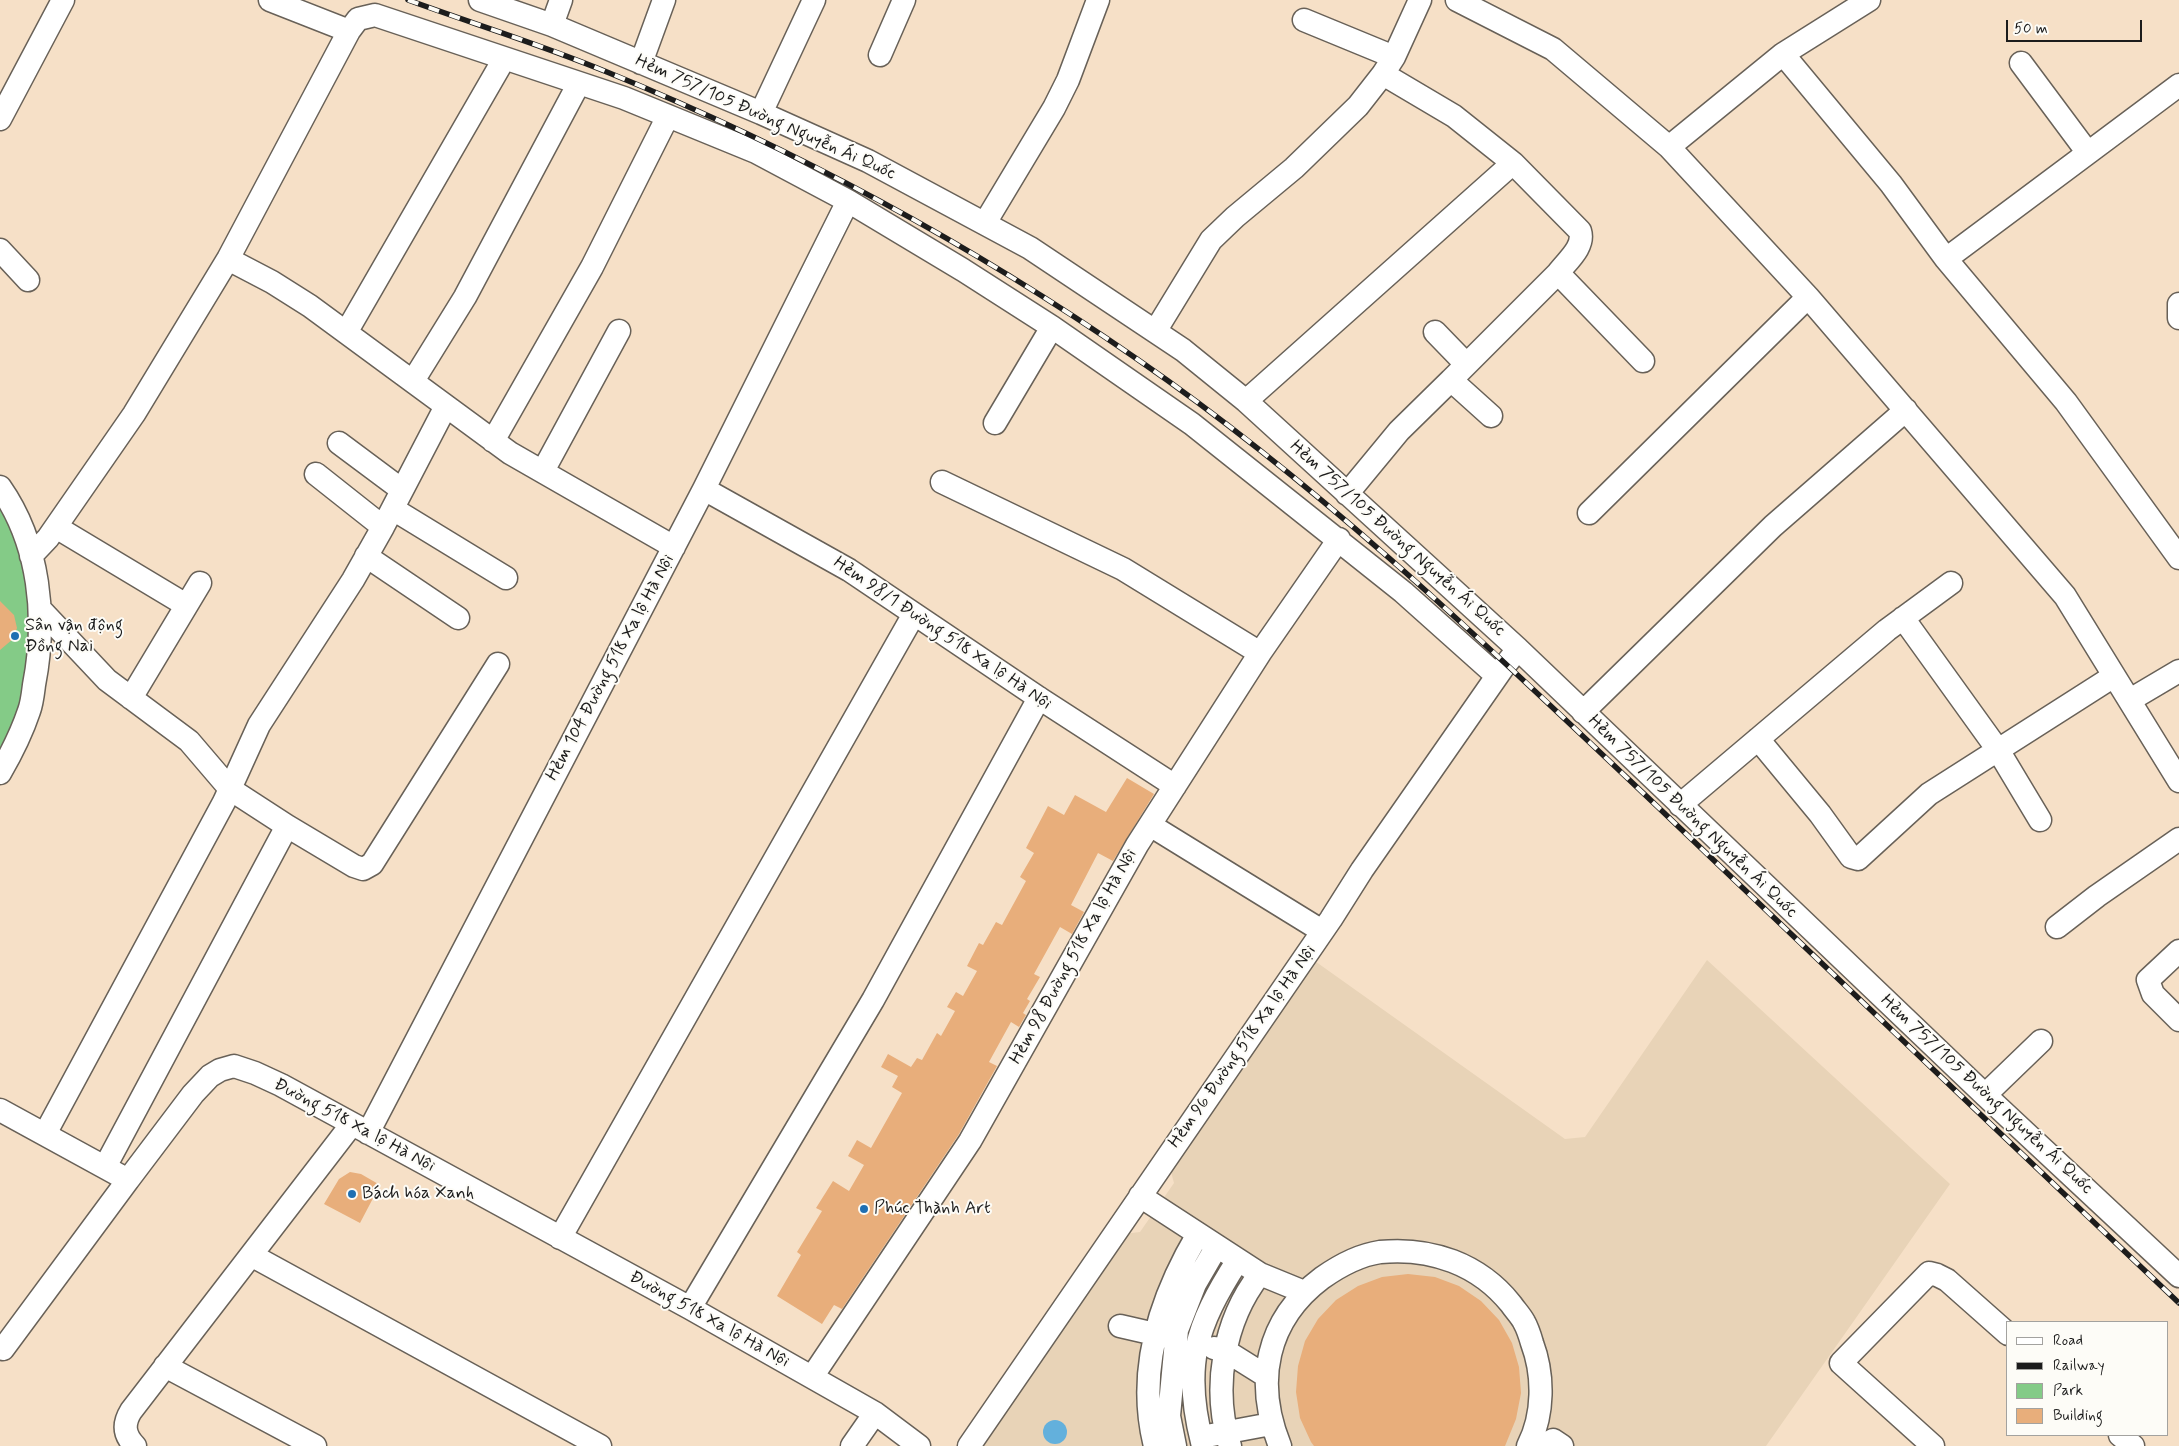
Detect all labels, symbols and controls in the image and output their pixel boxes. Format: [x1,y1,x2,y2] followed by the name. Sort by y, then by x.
[2009,10,2145,42] scale bar
[2014,19,2048,39] text: 50 m
[631,51,899,185] street label: Hẻm 757/105 Đường Nguyễn Ái Quốc
[1285,436,1509,642] street label: Hẻm 757/105 Đường Nguyễn Ái Quốc
[542,551,680,785] street label: Hẻm 104 Đường 518 Xa lộ Hà Nội
[829,553,1055,715] street label: Hẻm 98/1 Đường 518 Xa lộ Hà Nội
[25,615,123,658] place label: Sân vận động Đồng Nai
[9,630,21,642] marker: Sân vận động Đồng Nai
[1583,711,1801,923] street label: Hẻm 757/105 Đường Nguyễn Ái Quốc
[1006,845,1142,1069] street label: Hẻm 98 Đường 518 Xa lộ Hà Nội
[1164,941,1322,1153] street label: Hẻm 96 Đường 518 Xa lộ Hà Nội
[1875,991,2097,1199] street label: Hẻm 757/105 Đường Nguyễn Ái Quốc
[270,1074,438,1178] street label: Đường 518 Xa lộ Hà Nội
[362,1183,474,1205] place label: Bách hóa Xanh
[346,1188,358,1200] marker: Bách hóa Xanh
[874,1198,991,1220] place label: Phúc Thành Art
[858,1203,870,1215] marker: Phúc Thành Art
[625,1267,793,1373] street label: Đường 518 Xa lộ Hà Nội
[2006,1321,2169,1436] legend
[2053,1331,2083,1351] text: Road
[2053,1356,2105,1376] text: Railway
[2053,1381,2083,1401] text: Park
[2053,1406,2103,1426] text: Building

